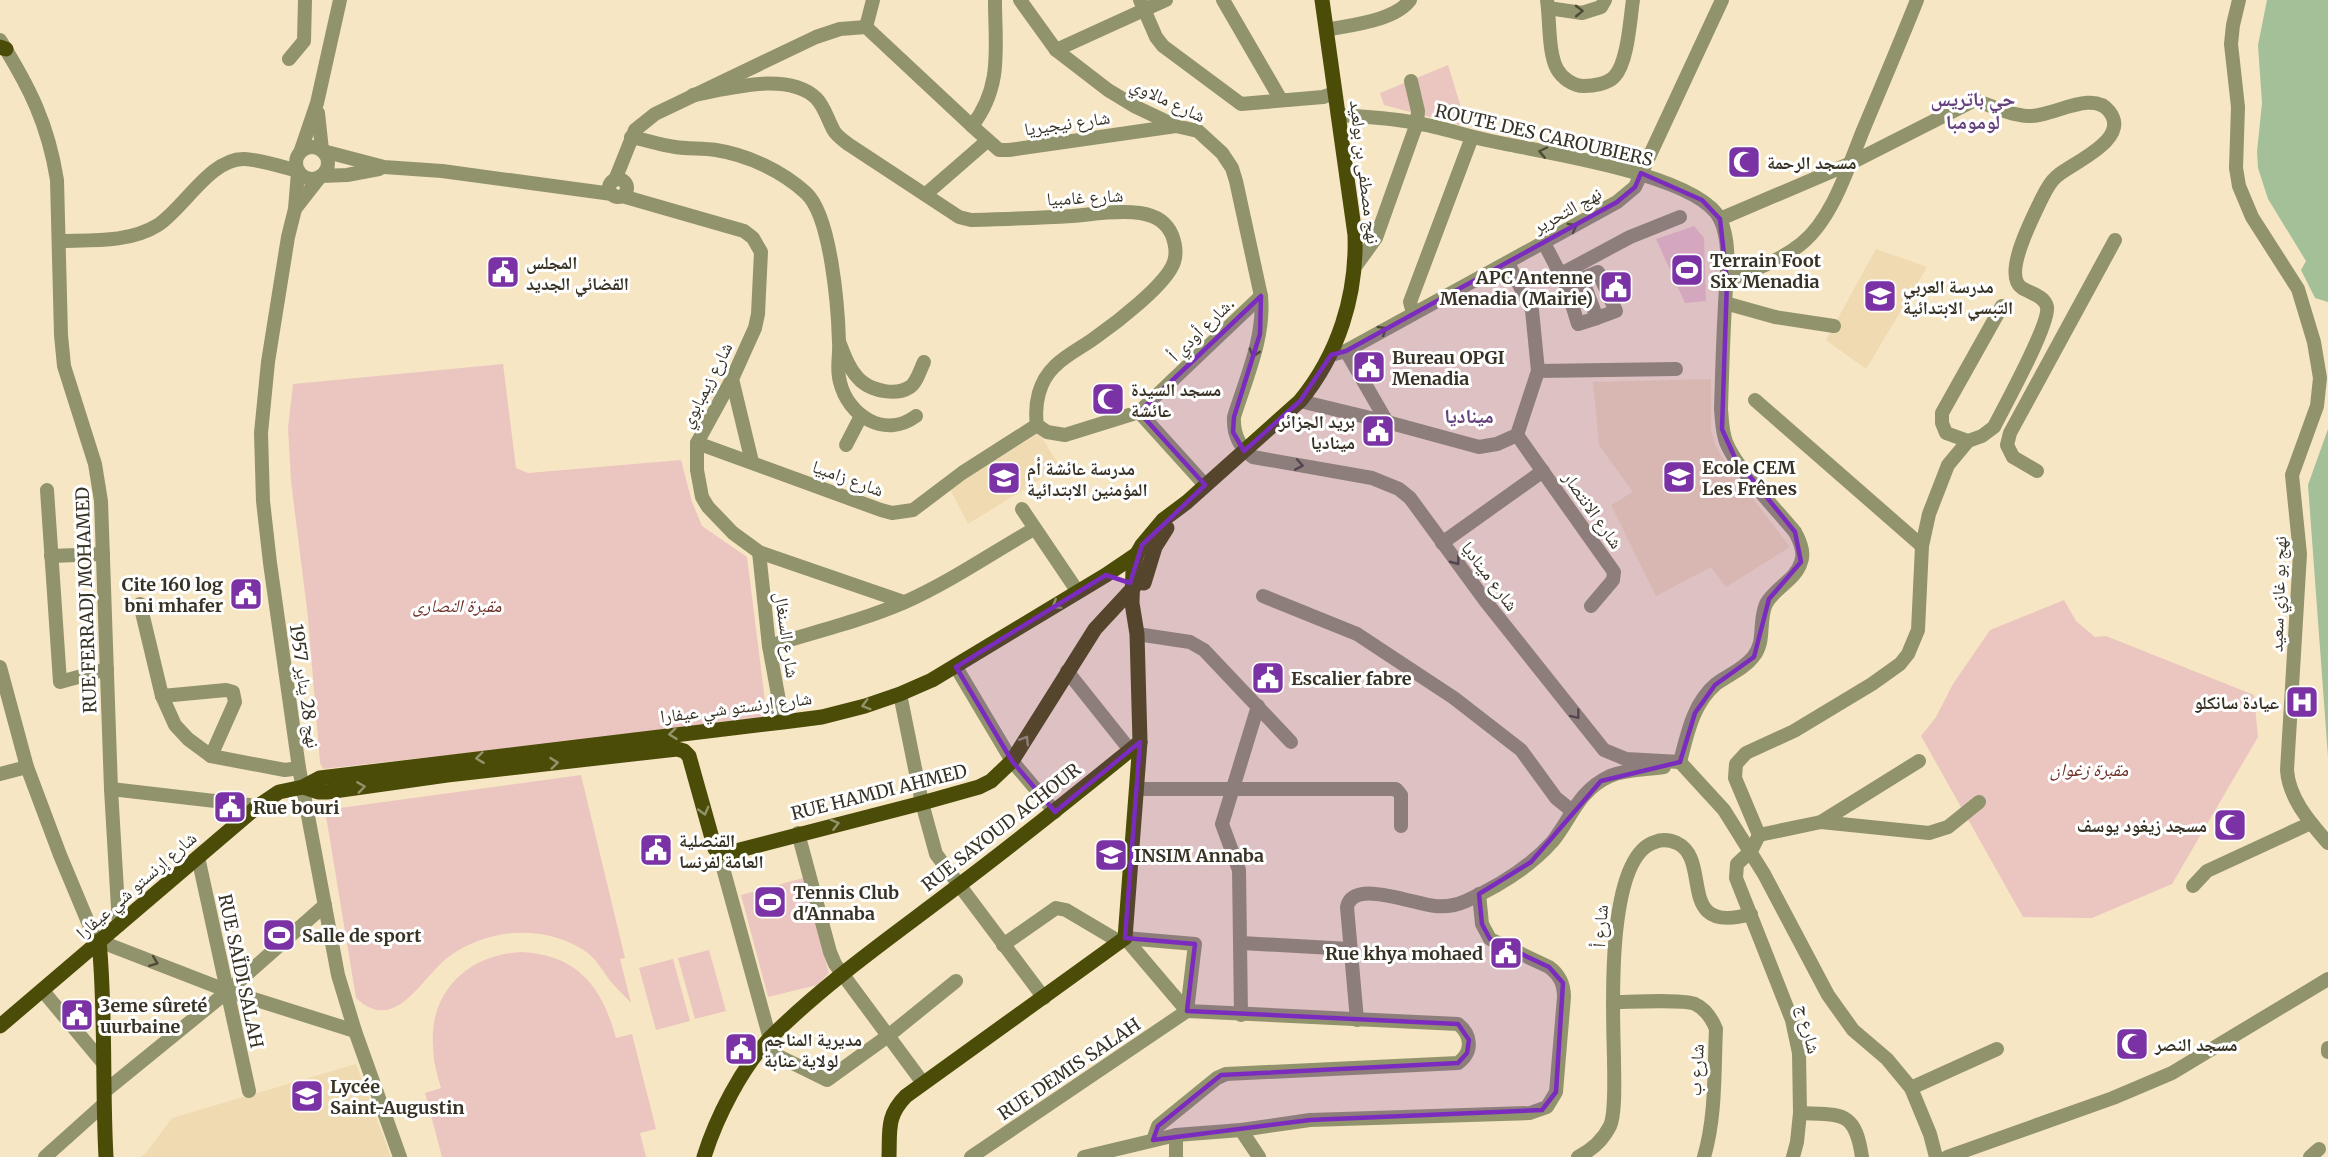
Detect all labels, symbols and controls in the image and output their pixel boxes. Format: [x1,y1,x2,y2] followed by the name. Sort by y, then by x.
[1575,5,1584,17] one-way arrow
[1125,73,1209,131] street label: شارع مالاوي
[1930,86,2016,134] district label: حي باتريس لومومبا
[1344,99,1385,245] street label: نهج مصطفى بن بولعيد
[1433,99,1656,171] street label: ROUTE DES CAROUBIERS
[1023,106,1111,140] street label: شارع نيجيريا
[1726,144,1762,180] mosque icon: مسجد الرحمة
[1538,146,1548,159] one-way arrow
[1767,151,1857,174] place label: مسجد الرحمة
[1528,182,1606,240] street label: نهج التحرير
[1046,184,1124,210] street label: شارع غامبيا
[1567,222,1577,234] one-way arrow
[1710,249,1822,293] place label: Terrain Foot Six Menadia
[526,251,629,298] place label: المجلس القضائي الجديد
[1669,252,1705,288] sports icon: Terrain Foot Six Menadia
[485,254,521,290] public building icon: المجلس القضائي الجديد
[1440,266,1593,310] place label: APC Antenne Menadia (Mairie)
[1598,269,1634,305] public building icon: APC Antenne Menadia (Mairie)
[1903,275,2013,322] place label: مدرسة العربي التبسي الابتدائية
[1862,278,1898,314] school or university icon: مدرسة العربي التبسي الابتدائية
[1163,292,1241,369] street label: شارع أودي أ.
[1377,326,1388,337] one-way arrow
[675,338,741,433] street label: شارع زيمبابوي
[1392,346,1505,390] place label: Bureau OPGI Menadia
[1249,347,1261,358] one-way arrow
[1351,349,1387,385] public building icon: Bureau OPGI Menadia
[1131,378,1221,422] place label: مسجد السيدة عائشة
[1090,381,1126,417] mosque icon: مسجد السيدة عائشة
[1444,403,1494,428] district label: ميناديا
[1278,410,1355,454] place label: بريد الجزائر ميناديا
[1360,413,1396,449] public building icon: بريد الجزائر ميناديا
[809,455,887,501] street label: شارع زامبيا
[1702,456,1797,500] place label: Ecole CEM Les Frênes
[1027,457,1148,501] place label: مدرسة عائشة أم المؤمنين الابتدائية
[1295,459,1304,471] one-way arrow
[1661,459,1697,495] school or university icon: Ecole CEM Les Frênes
[986,460,1022,496] school or university icon: مدرسة عائشة أم المؤمنين الابتدائية
[1557,466,1628,553] street label: شارع الانتصار
[71,486,101,714] street label: RUE FERRADJ MOHAMED
[2264,536,2295,652] street label: نهج بو غازي سعيد
[1456,537,1524,615] street label: شارع ميناديا
[1449,554,1460,565] one-way arrow
[122,573,223,617] place label: Cite 160 log bni mhafer
[228,576,264,612] public building icon: Cite 160 log bni mhafer
[770,591,804,679] street label: شارع السنغال
[413,594,502,617] park label: مقبرة النصارى
[1052,598,1062,610] one-way arrow
[284,623,325,750] street label: نهج 28 يناير 1957
[1250,660,1286,696] public building icon: Escalier fabre
[1291,667,1412,690] place label: Escalier fabre
[2284,684,2320,720] hospital icon: عيادة سانكلو
[659,686,814,731] street label: شارع إرنستو شي عيفارا
[2194,691,2279,714] place label: عيادة سانكلو
[861,698,872,710] one-way arrow
[1568,708,1579,719] one-way arrow
[669,727,678,740] one-way arrow
[1017,736,1029,746] one-way arrow
[475,751,484,764] one-way arrow
[549,757,559,770] one-way arrow
[917,757,1085,896] street label: RUE SAYOUD ACHOUR
[2050,758,2129,781] park label: مقبرة زغوان
[789,759,969,825] street label: RUE HAMDI AHMED
[356,782,365,794] one-way arrow
[212,789,248,825] public building icon: Rue bouri
[253,796,339,819] place label: Rue bouri
[697,805,709,816] one-way arrow
[2212,807,2248,843] mosque icon: مسجد زيغود يوسف
[2077,814,2207,837] place label: مسجد زيغود يوسف
[830,819,840,832] one-way arrow
[71,826,203,946] street label: شارع إرنستو شي عيفارا
[679,829,764,873] place label: القنصلية العامة لفرنسا
[638,832,674,868] public building icon: القنصلية العامة لفرنسا
[1093,837,1129,873] school or university icon: INSIM Annaba
[1134,844,1264,867] place label: INSIM Annaba
[793,881,899,925] place label: Tennis Club d'Annaba
[752,884,788,920] sports icon: Tennis Club d'Annaba
[213,892,269,1050] street label: RUE SAÏDI SALAH
[1587,904,1613,948] street label: شارع أ
[261,917,297,953] sports icon: Salle de sport
[302,924,422,947] place label: Salle de sport
[1488,935,1524,971] public building icon: Rue khya mohaed
[1325,942,1483,965] place label: Rue khya mohaed
[148,955,159,968] one-way arrow
[100,994,208,1038] place label: 3eme sûreté uurbaine
[59,997,95,1033] public building icon: 3eme sûreté uurbaine
[1791,1002,1826,1056] street label: شارع ج
[993,1013,1145,1125] street label: RUE DEMIS SALAH
[2114,1026,2150,1062] mosque icon: مسجد النصر
[764,1028,862,1072] place label: مديرية المناجم لولاية عنابة
[723,1031,759,1067] public building icon: مديرية المناجم لولاية عنابة
[2154,1033,2238,1056] place label: مسجد النصر
[1683,1043,1709,1097] street label: شارع ب
[330,1075,464,1119] place label: Lycée Saint-Augustin
[289,1078,325,1114] school or university icon: Lycée Saint-Augustin

